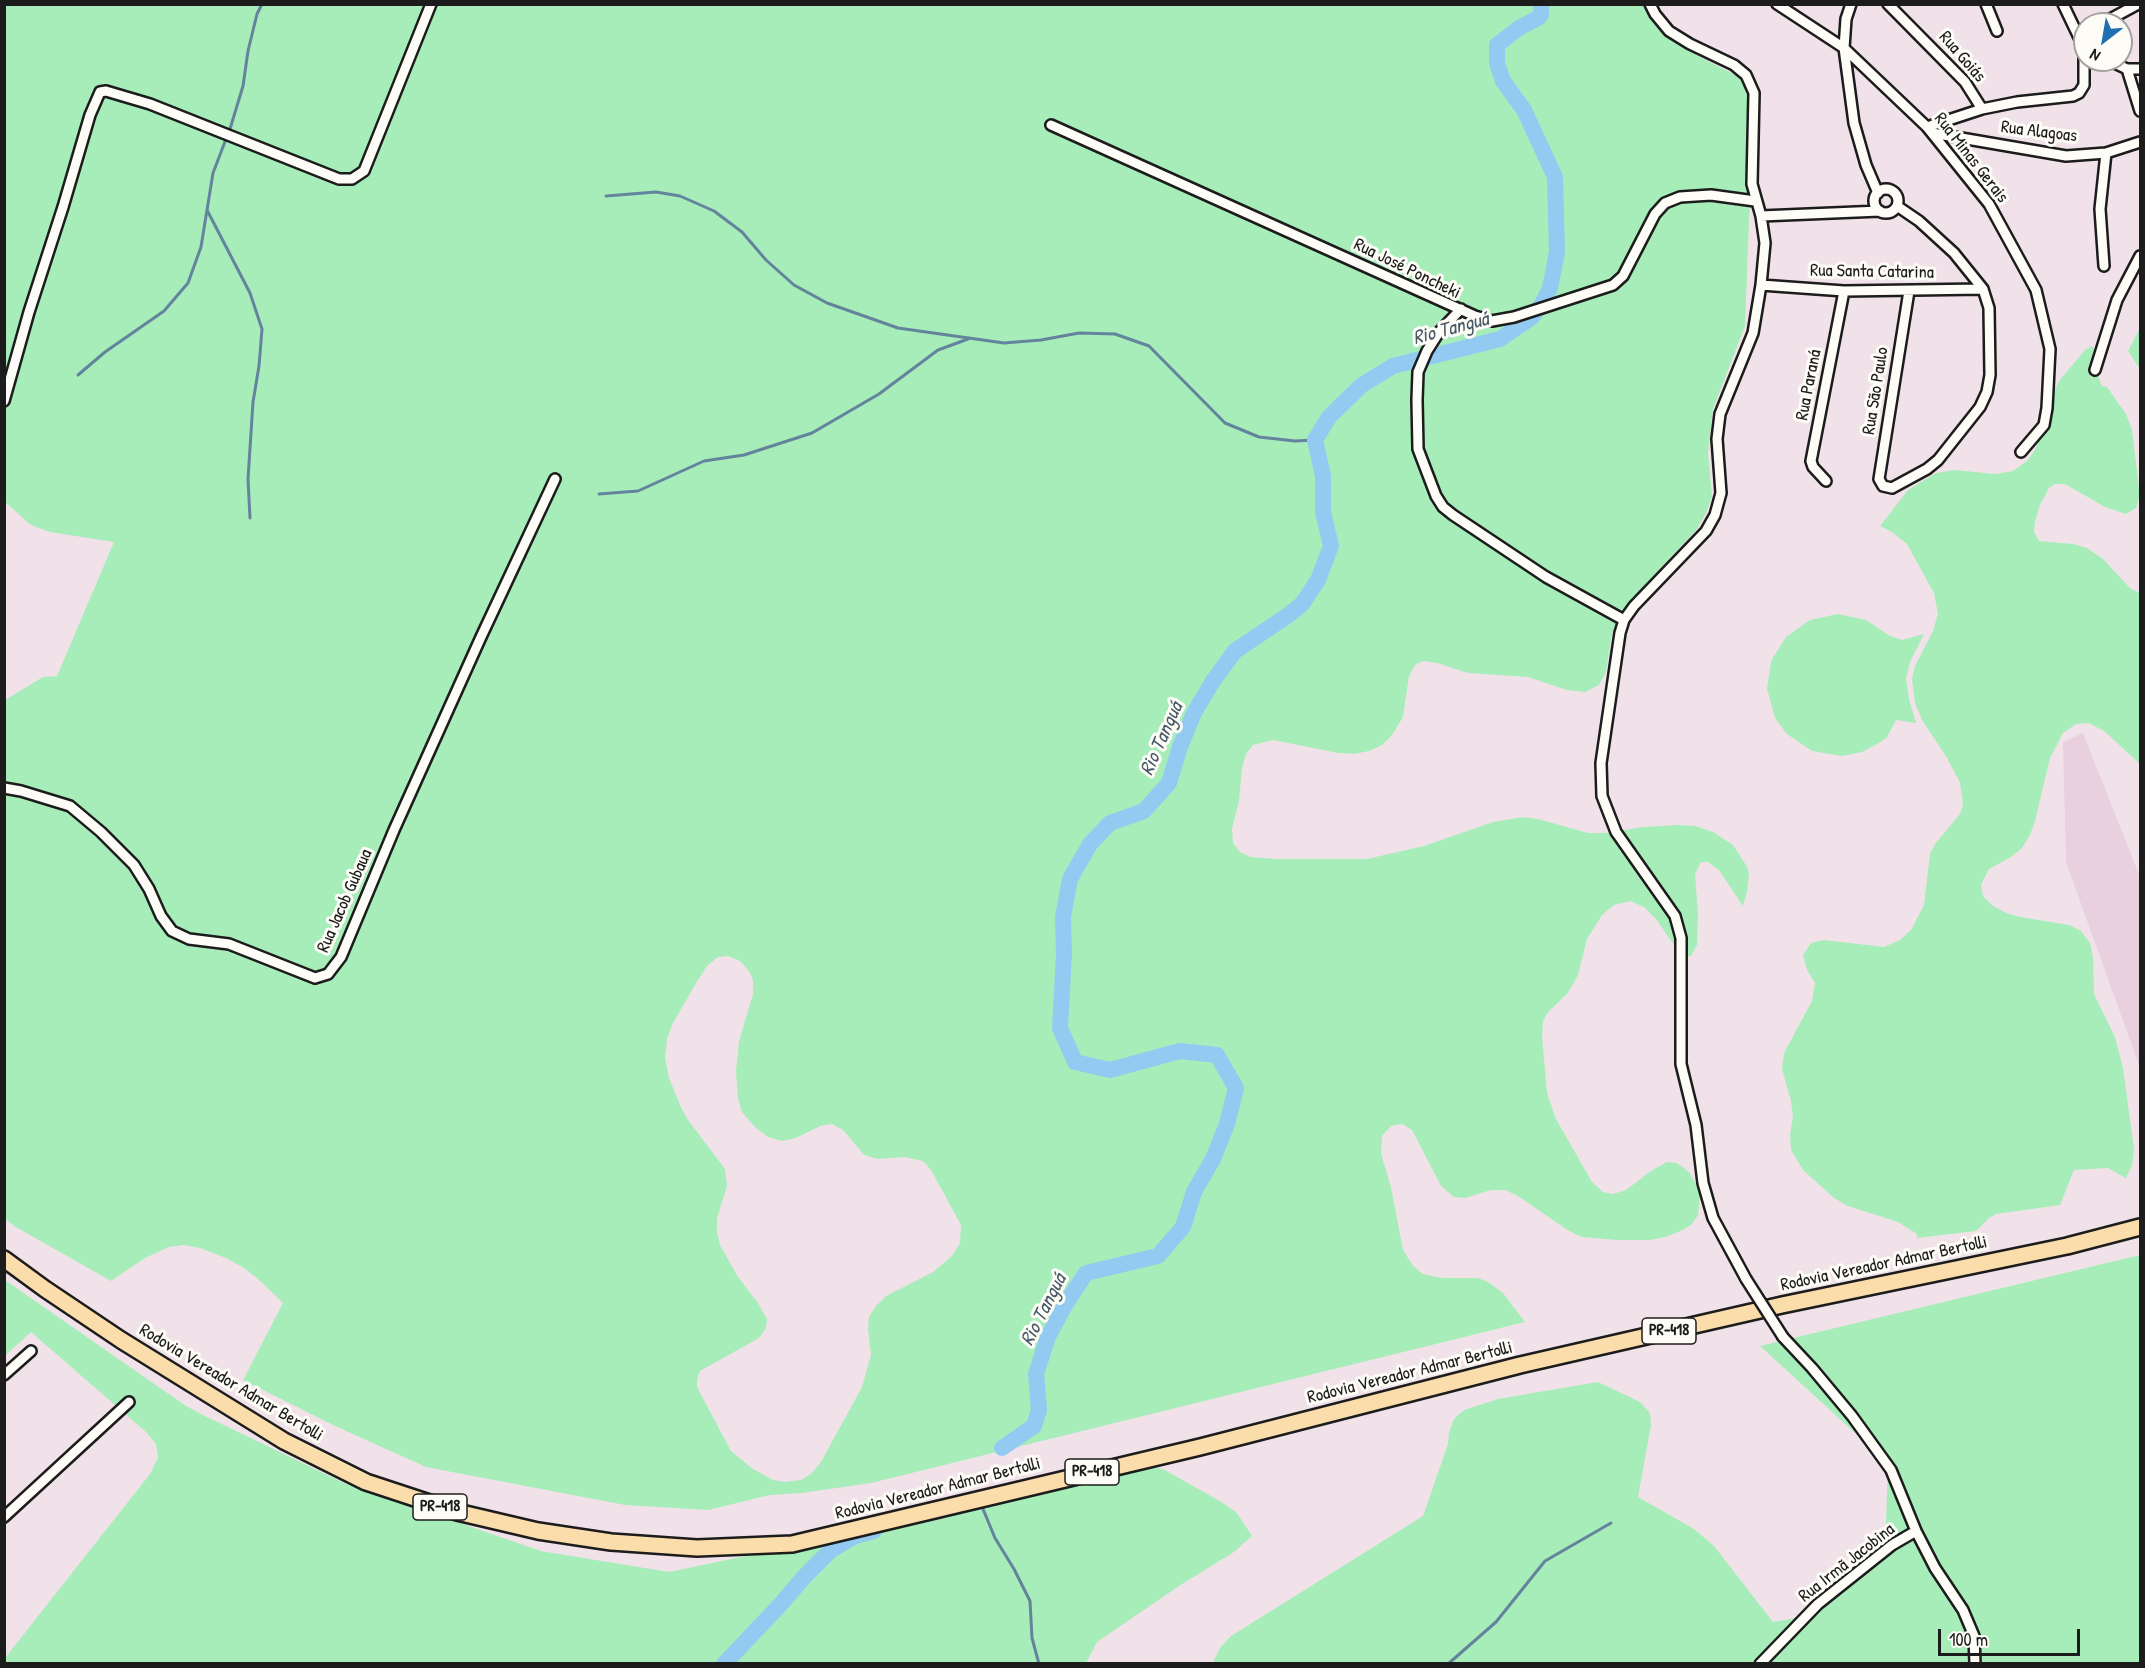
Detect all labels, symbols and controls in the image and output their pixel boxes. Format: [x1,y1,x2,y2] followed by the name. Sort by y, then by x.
[2073,12,2133,72] north arrow
[1934,27,1990,87] street label: Rua Goiás
[2085,44,2104,67] text: N
[1929,109,2013,207] street label: Rua Minas Gerais
[2000,117,2078,147] street label: Rua Alagoas
[1350,234,1464,304] street label: Rua José Poncheki
[1810,260,1934,284] street label: Rua Santa Catarina
[1411,307,1491,351] water label: Rio Tanguá
[1858,346,1894,436] street label: Rua São Paulo
[1792,348,1826,422] street label: Rua Paraná
[1135,699,1189,779] water label: Rio Tanguá
[313,846,377,956] street label: Rua Jacob Gubaua
[1779,1232,1989,1296] street label: Rodovia Vereador Admar Bertolli
[1016,1270,1072,1350] water label: Rio Tanguá
[1642,1318,1696,1344] road number: PR-418
[135,1320,327,1446] street label: Rodovia Vereador Admar Bertolli
[1305,1337,1515,1409] street label: Rodovia Vereador Admar Bertolli
[833,1453,1043,1525] street label: Rodovia Vereador Admar Bertolli
[1065,1459,1119,1485] road number: PR-418
[413,1494,467,1520] road number: PR-418
[1795,1519,1899,1607] street label: Rua Irmã Jacobina
[1941,1617,2084,1655] scale bar
[1949,1627,1988,1652] text: 100 m

